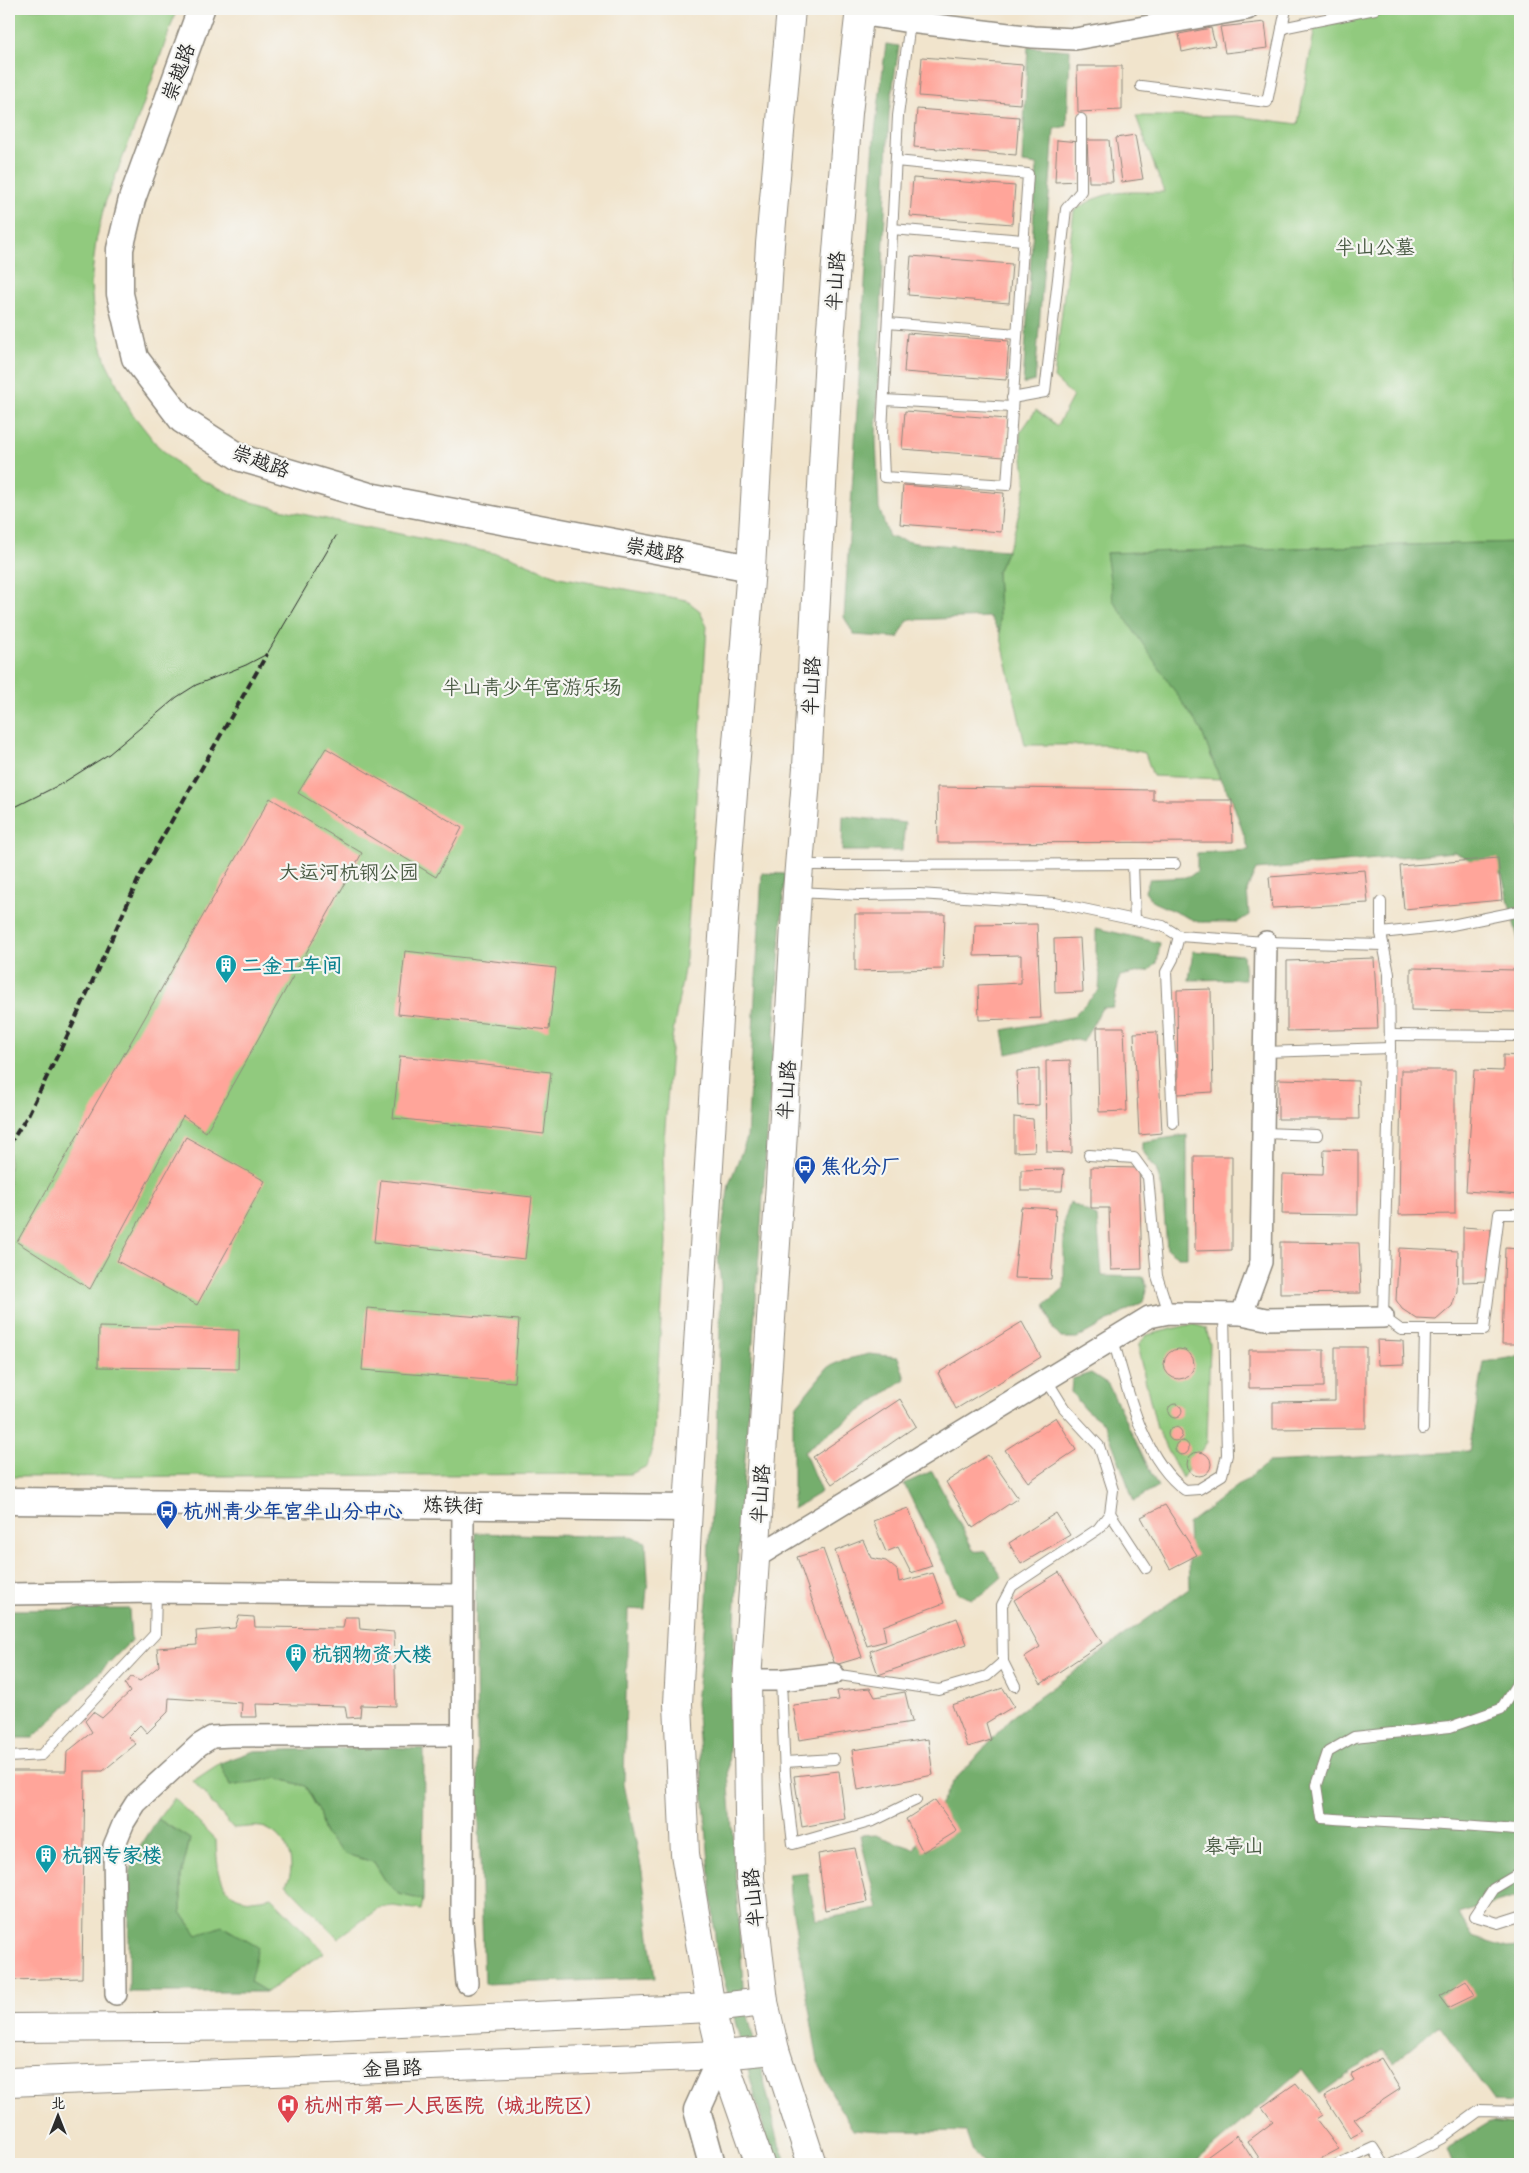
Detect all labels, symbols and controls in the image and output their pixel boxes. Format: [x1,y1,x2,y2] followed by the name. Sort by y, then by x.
[157,39,205,106] street label: 崇越路
[1335,236,1415,264] park label: 半山公墓
[822,249,854,312] street label: 半山路
[227,440,294,488] street label: 崇越路
[622,533,688,573] street label: 崇越路
[798,654,830,717] street label: 半山路
[442,676,622,704] park label: 半山青少年宫游乐场
[279,861,419,889] park label: 大运河杭钢公园
[214,953,238,984] building icon: 二金工车间
[242,954,342,982] place label: 二金工车间
[773,1058,805,1121] street label: 半山路
[793,1154,817,1185] bus stop icon: 焦化分厂
[821,1155,901,1183] place label: 焦化分厂
[747,1462,779,1525] street label: 半山路
[423,1493,483,1523] street label: 炼铁街
[155,1499,179,1530] bus stop icon: 杭州青少年宫半山分中心
[183,1500,403,1528] place label: 杭州青少年宫半山分中心
[284,1642,308,1673] building icon: 杭钢物资大楼
[312,1643,432,1671] place label: 杭钢物资大楼
[1204,1835,1264,1863] park label: 皋亭山
[34,1843,58,1874] building icon: 杭钢专家楼
[62,1844,162,1872] place label: 杭钢专家楼
[739,1866,773,1929] street label: 半山路
[362,2056,424,2086] street label: 金昌路
[32,2090,82,2140] north arrow
[276,2093,300,2124] hospital icon: 杭州市第一人民医院（城北院区）
[304,2094,604,2122] place label: 杭州市第一人民医院（城北院区）
[51,2095,65,2115] text: 北

